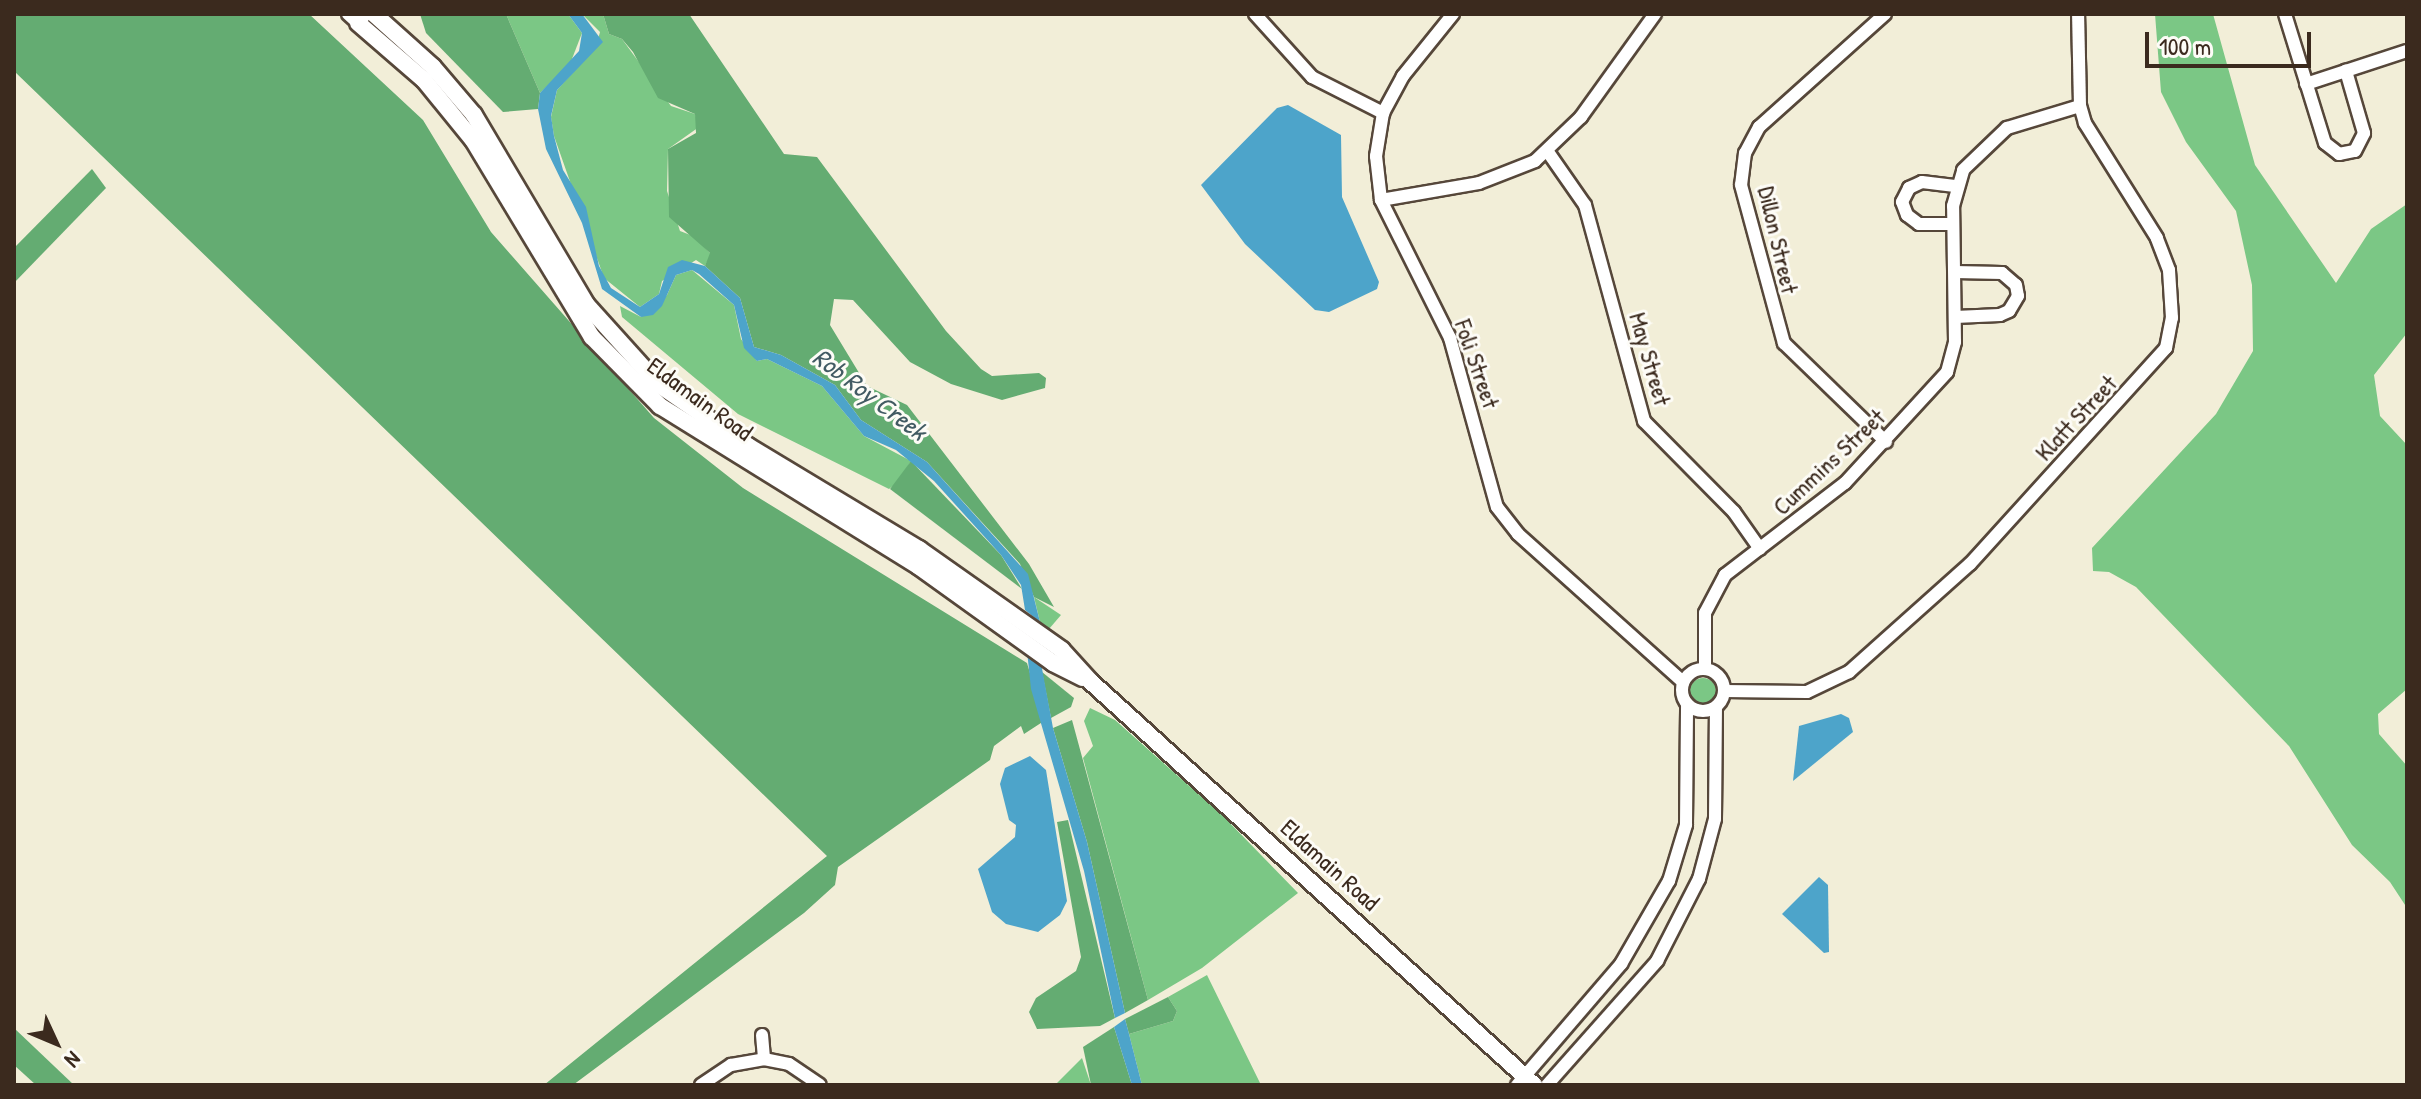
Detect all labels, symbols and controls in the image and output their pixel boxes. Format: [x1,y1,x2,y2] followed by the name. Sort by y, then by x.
[2149,16,2315,66] scale bar
[2159,30,2211,62] text: 100 m
[1752,184,1804,296] street label: Dillon Street
[1623,309,1677,409] street label: May Street
[1448,316,1506,412] street label: Foli Street
[807,341,933,447] water label: Rob Roy Creek
[642,351,758,447] street label: Eldamain Road
[2029,369,2123,467] street label: Klatt Street
[1767,403,1891,521] street label: Cummins Street
[1275,813,1385,917] street label: Eldamain Road
[16,1003,96,1083] north arrow
[58,1045,88,1074] text: N

